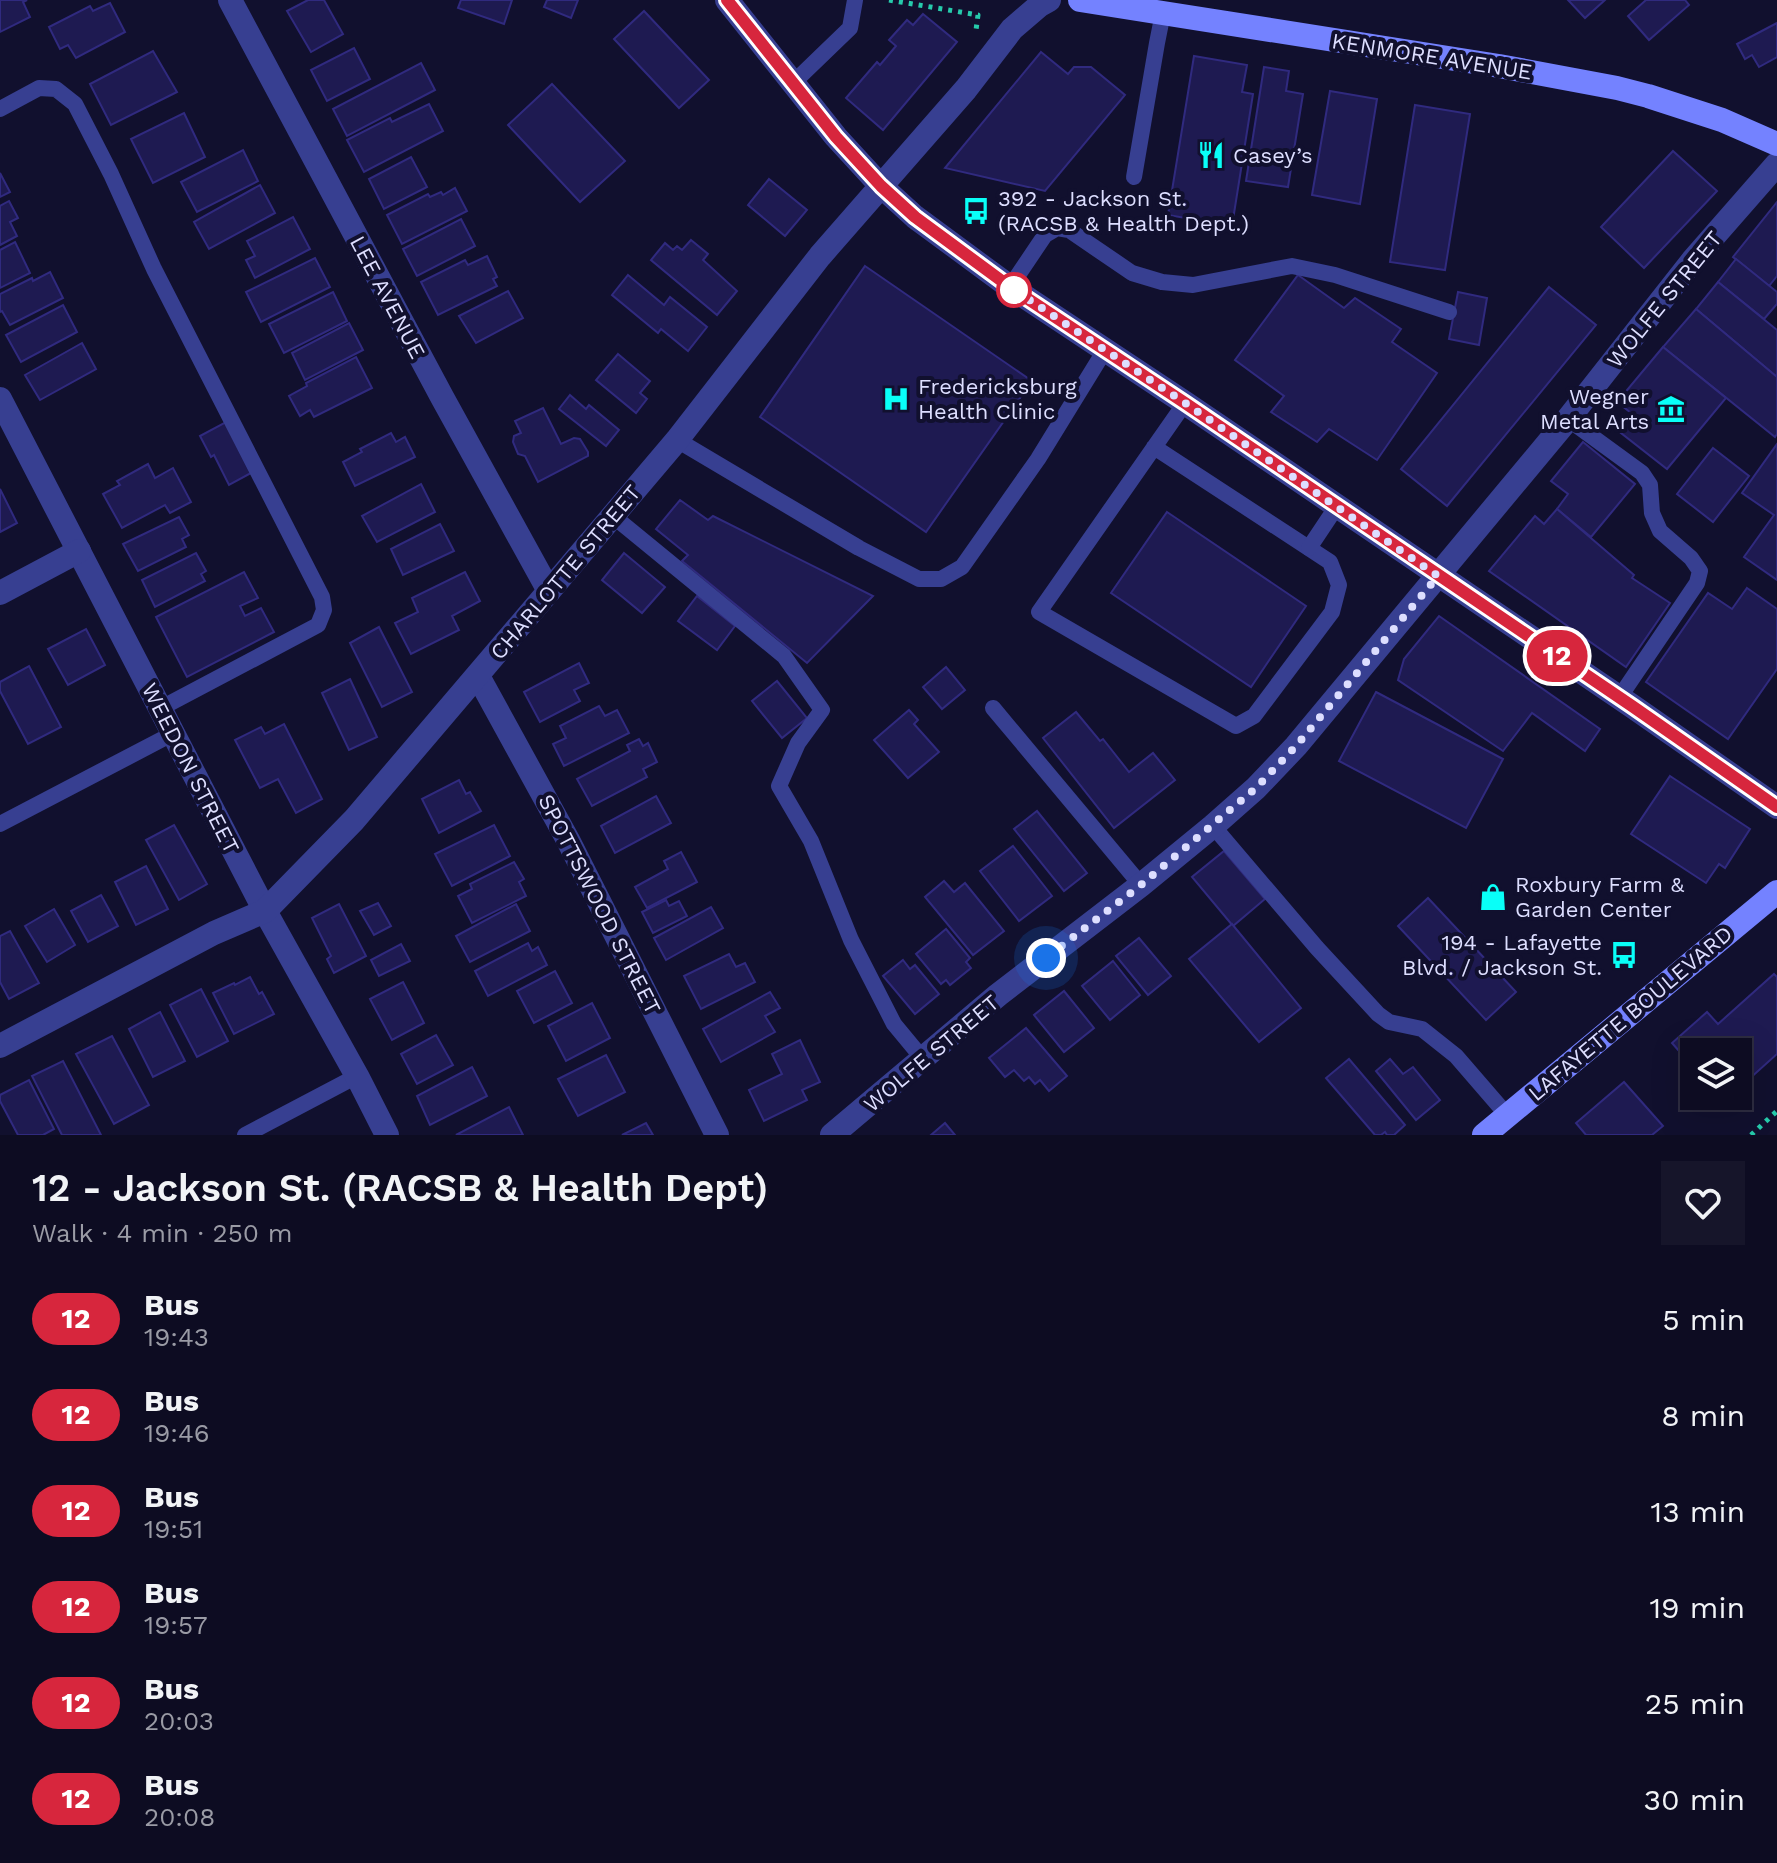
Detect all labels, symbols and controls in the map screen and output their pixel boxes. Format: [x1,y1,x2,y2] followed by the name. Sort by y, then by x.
[1330,28,1534,85] street label: KENMORE AVENUE
[1196,140,1226,170] restaurant icon: Casey’s
[1233,143,1313,168] place label: Casey’s
[998,186,1249,236] place label: 392 - Jackson St. (RACSB & Health Dept.)
[961,196,991,226] bus stop icon: 392 - Jackson St. (RACSB & Health Dept.)
[1602,226,1727,373] street label: WOLFE STREET
[345,232,430,363] street label: LEE AVENUE
[997,273,1031,307] unlabelled marker
[918,374,1077,424] place label: Fredericksburg Health Clinic
[881,384,911,414] hospital icon: Fredericksburg Health Clinic
[1540,384,1649,434] place label: Wegner Metal Arts
[1656,394,1686,424] museum icon: Wegner Metal Arts
[485,480,646,665] street label: CHARLOTTE STREET
[1521,630,1593,682] line badge: 12
[1543,639,1571,672] text: 12
[137,679,244,858] street label: WEEDON STREET
[533,790,666,1018] street label: SPOTTSWOOD STREET
[1515,872,1685,922] place label: Roxbury Farm & Garden Center
[1478,882,1508,912] shop icon: Roxbury Farm & Garden Center
[1523,921,1737,1106] street label: LAFAYETTE BOULEVARD
[1402,930,1602,980] place label: 194 - Lafayette Blvd. / Jackson St.
[1026,938,1066,978] your location
[1609,940,1639,970] bus stop icon: 194 - Lafayette Blvd. / Jackson St.
[859,990,1004,1117] street label: WOLFE STREET
[1680,1038,1752,1110] map controls
[1680,1038,1752,1110] button: layers
[1661,1161,1745,1245] button: heart
[32,1166,768,1210] text: 12 - Jackson St. (RACSB & Health Dept)
[32,1218,293,1248] text: Walk · 4 min · 250 m
[144,1287,199,1322] text: Bus
[62,1302,90,1335] text: 12
[1662,1302,1745,1337] text: 5 min
[144,1322,209,1352] text: 19:43
[144,1383,199,1418] text: Bus
[62,1398,90,1431] text: 12
[1661,1398,1745,1433] text: 8 min
[144,1418,210,1448] text: 19:46
[144,1479,199,1514] text: Bus
[62,1494,90,1527] text: 12
[1650,1494,1745,1529] text: 13 min
[144,1514,203,1544] text: 19:51
[144,1575,199,1610] text: Bus
[62,1590,90,1623] text: 12
[1649,1590,1745,1625] text: 19 min
[144,1610,208,1640] text: 19:57
[144,1671,199,1706] text: Bus
[62,1686,90,1719] text: 12
[1645,1686,1745,1721] text: 25 min
[144,1706,214,1736] text: 20:03
[144,1767,199,1802] text: Bus
[62,1782,90,1815] text: 12
[1643,1782,1745,1817] text: 30 min
[144,1802,215,1832] text: 20:08

